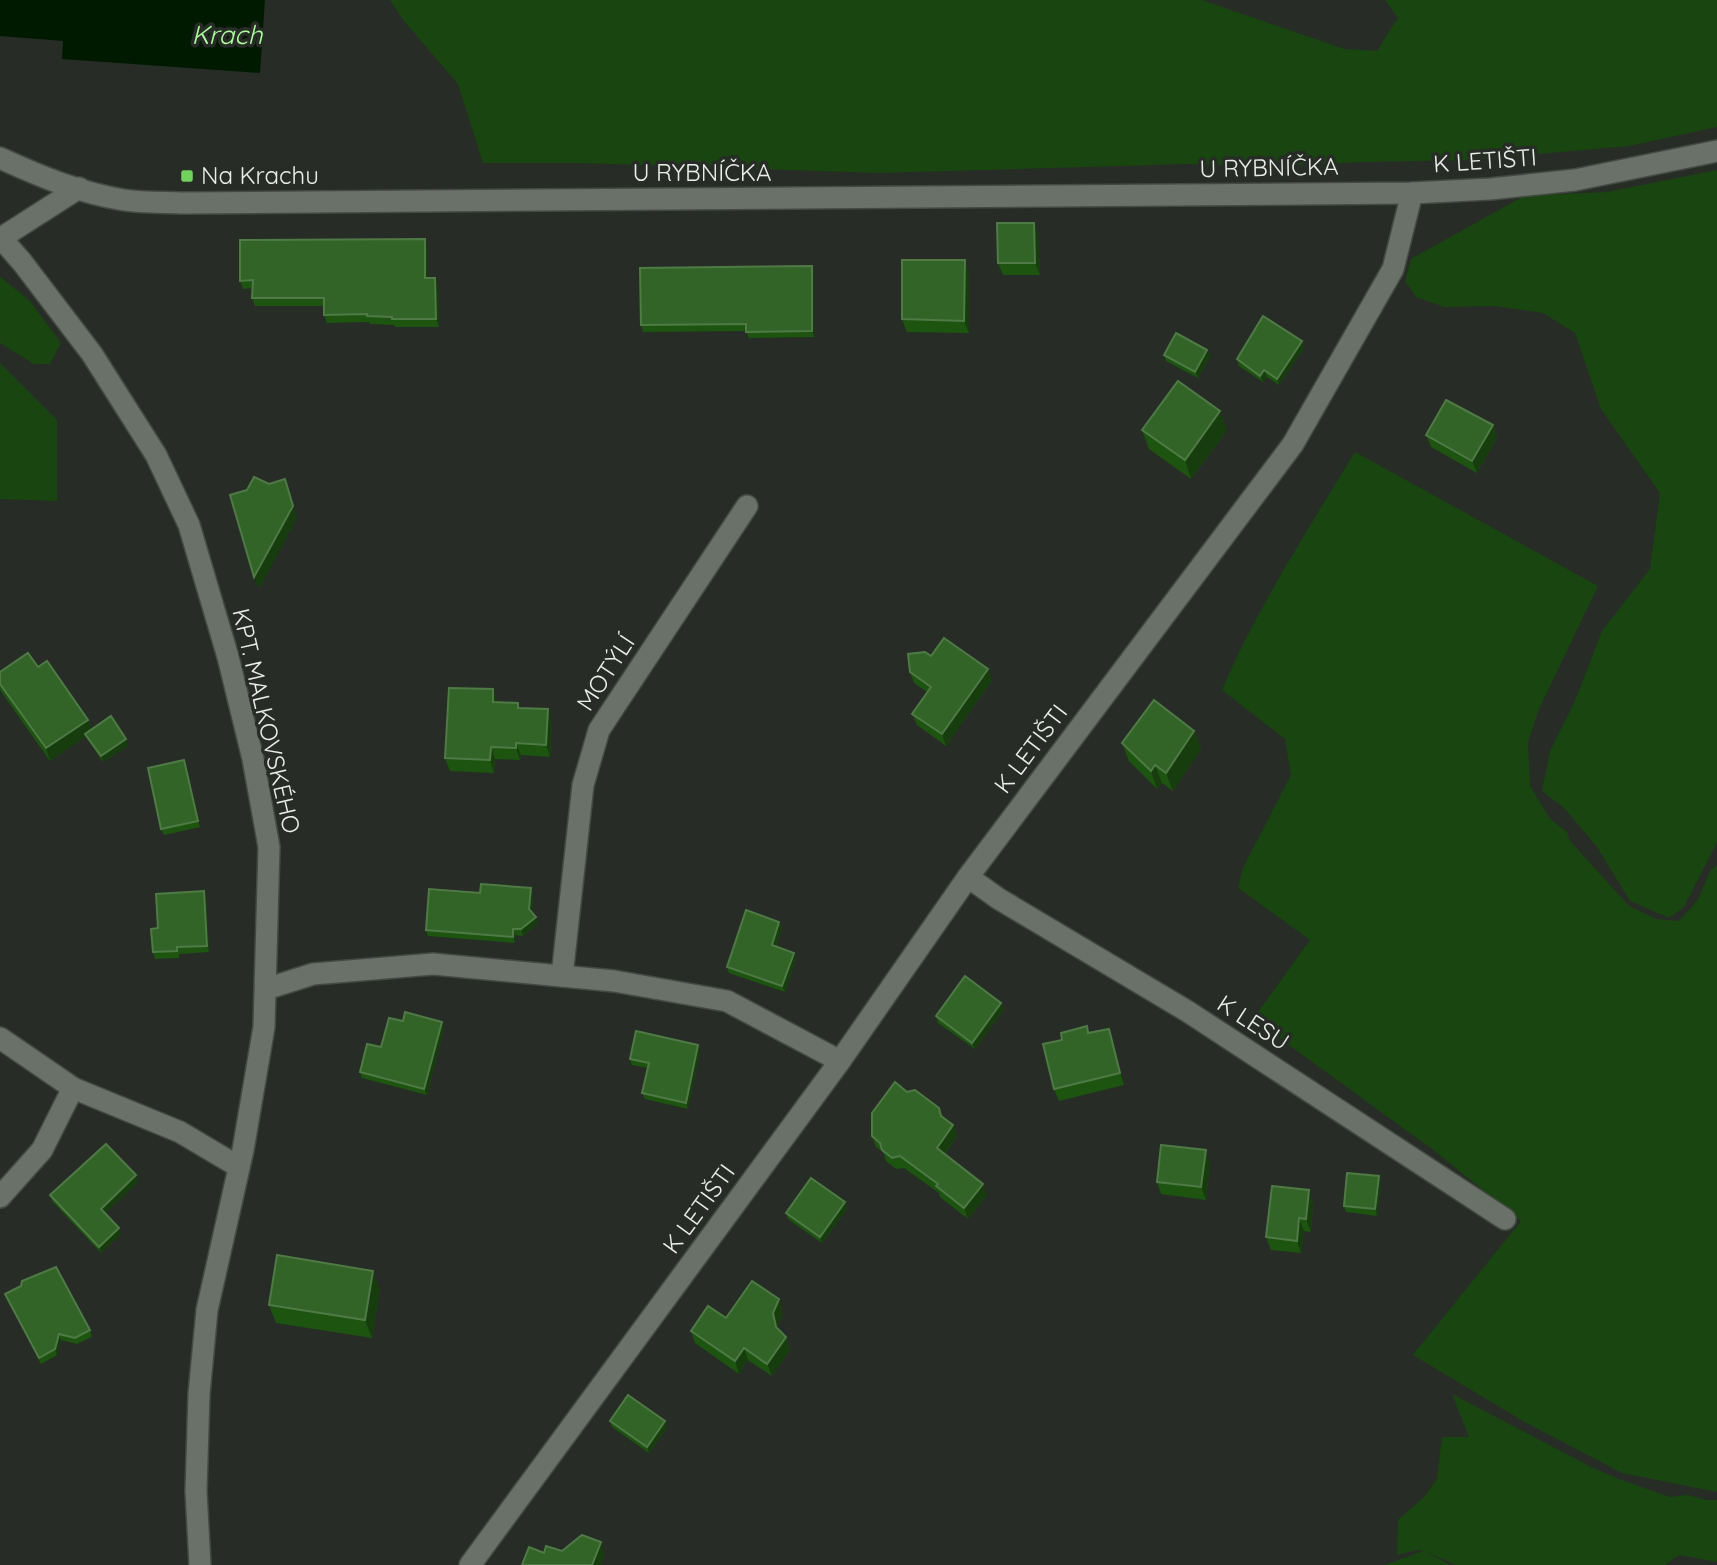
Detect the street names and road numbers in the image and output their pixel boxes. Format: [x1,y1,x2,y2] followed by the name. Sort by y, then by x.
[1432,141,1538,179] street label: K LETIŠTI
[1199,151,1339,183] street label: U RYBNÍČKA
[632,157,772,187] street label: U RYBNÍČKA
[226,605,307,836] street label: KPT. MALKOVSKÉHO
[570,628,641,716] street label: MOTÝLÍ
[987,698,1073,799] street label: K LETIŠTI
[1212,988,1295,1056] street label: K LESU
[656,1158,741,1259] street label: K LETIŠTI

